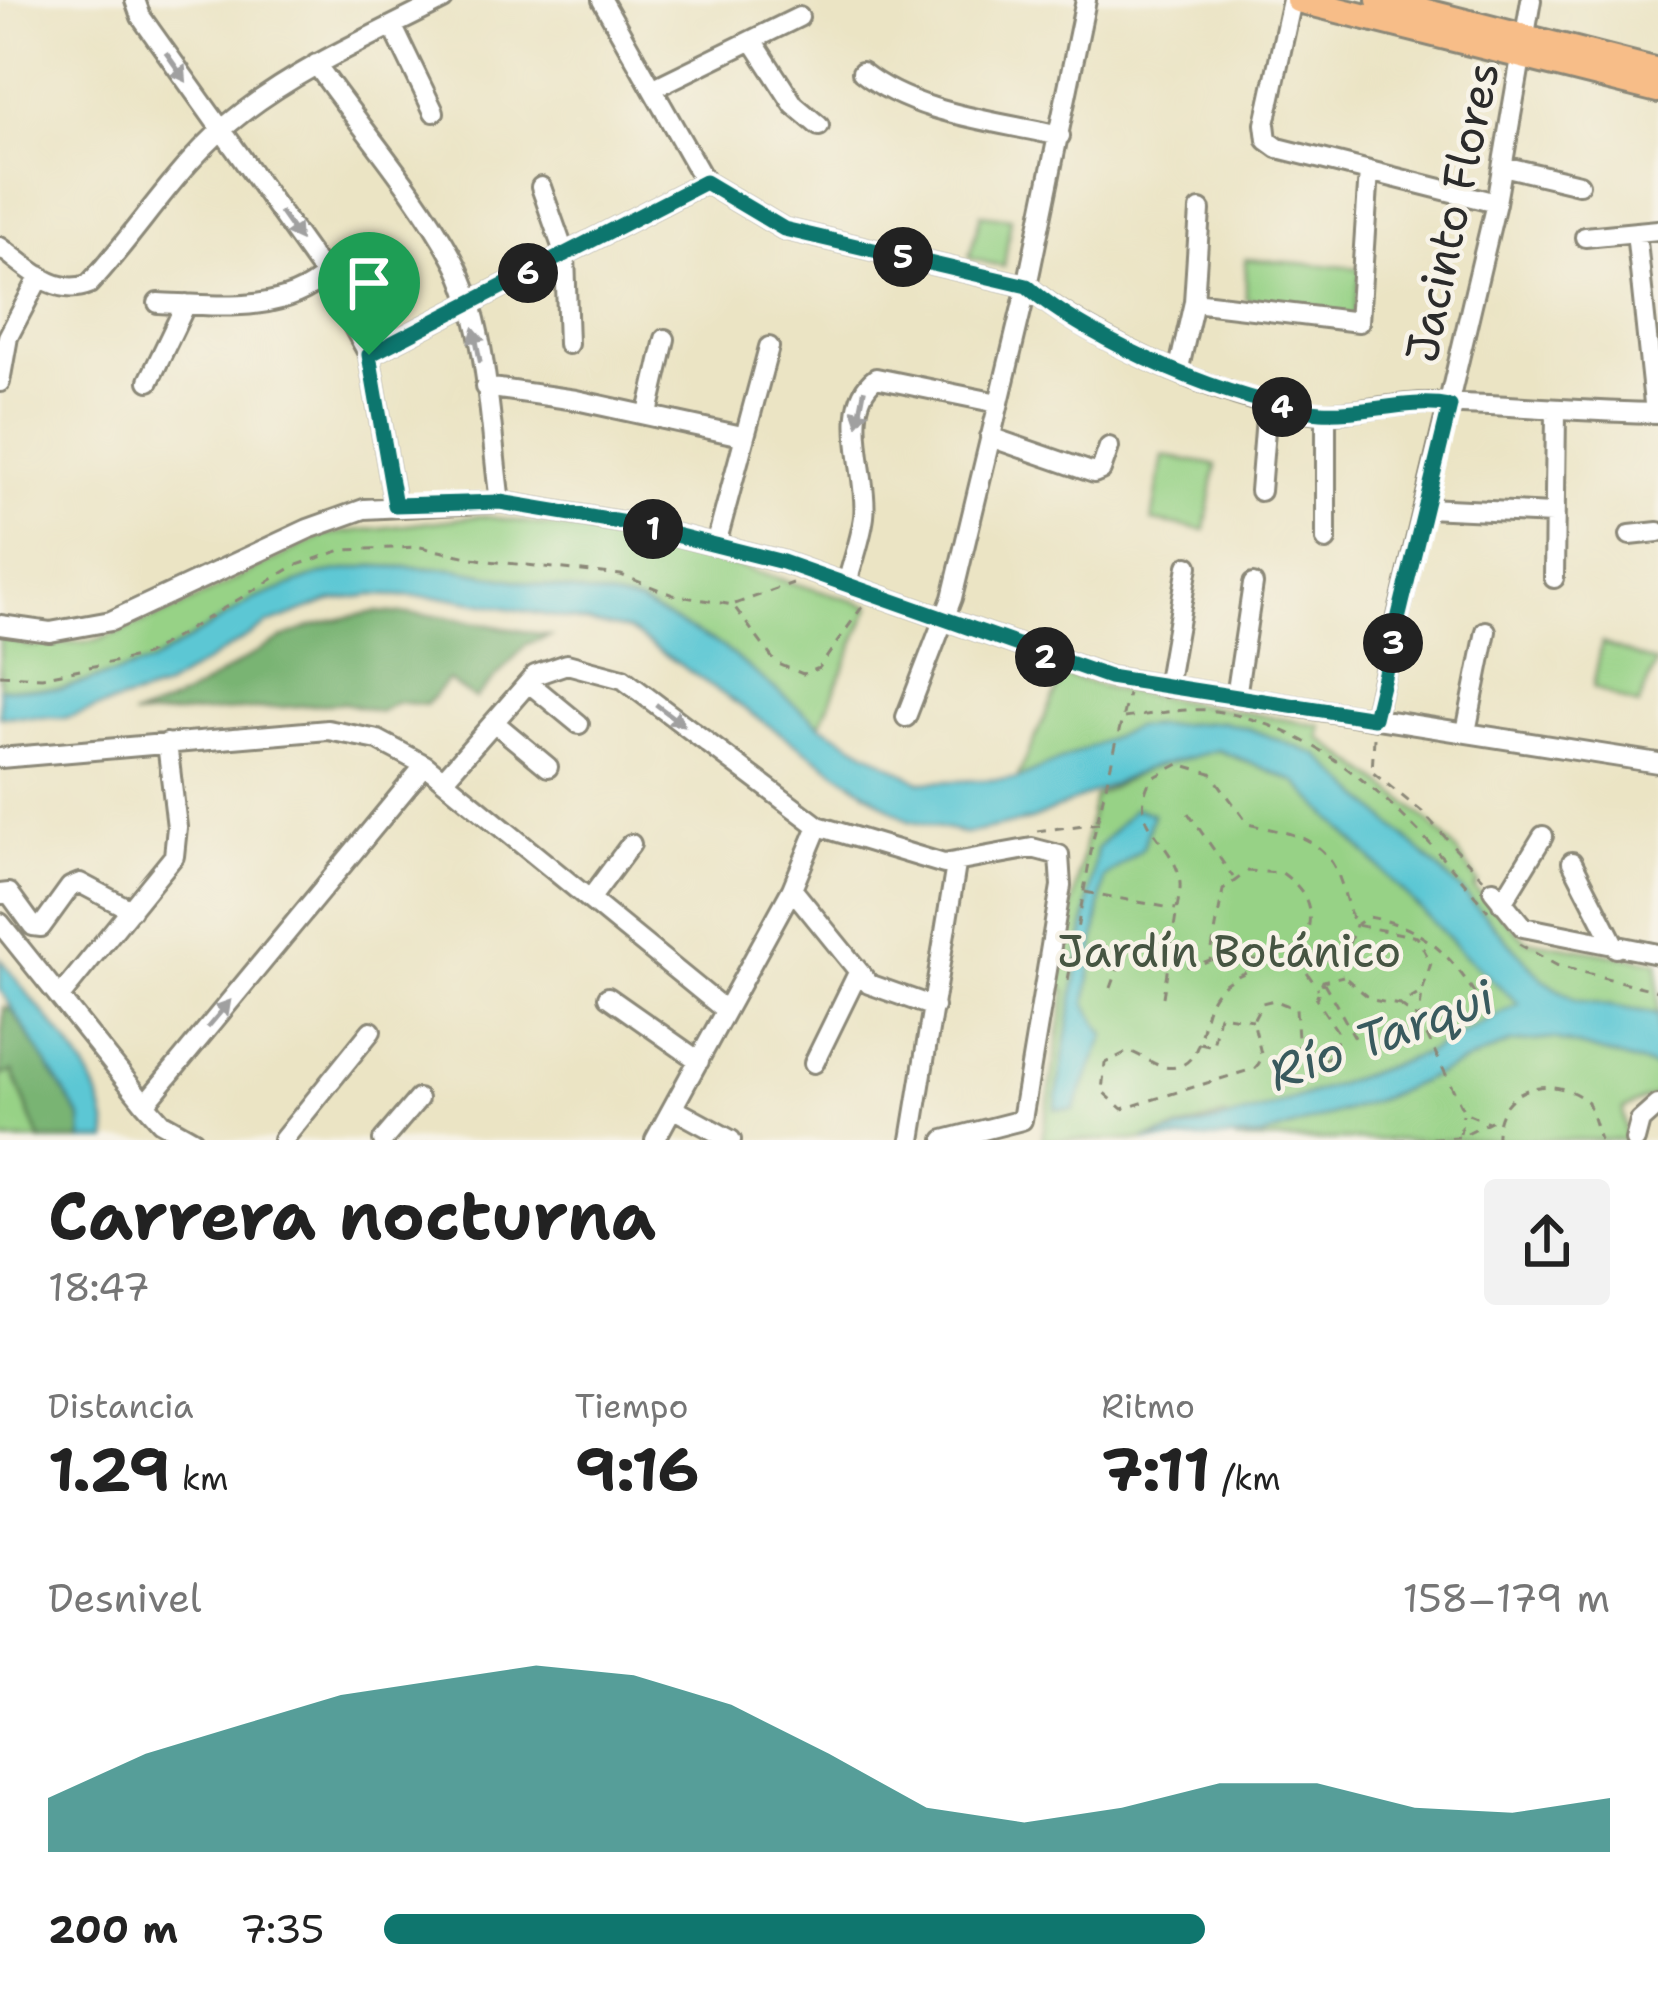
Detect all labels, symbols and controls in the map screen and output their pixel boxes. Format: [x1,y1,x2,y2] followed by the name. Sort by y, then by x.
[164,50,188,82] one-way arrow
[1391,56,1513,368] street label: Jacinto Flores
[278,210,301,243] one-way arrow
[873,227,933,287] pin: 5
[318,232,420,355] pin
[893,234,913,279] text: 5
[498,243,558,303] pin: 6
[336,250,402,316] icon: arrive
[516,250,540,295] text: 6
[467,325,486,363] one-way arrow
[1252,377,1312,437] pin: 4
[1270,384,1294,429] text: 4
[851,389,870,426] one-way arrow
[623,499,683,559] pin: 1
[645,506,661,551] text: 1
[1363,613,1423,673] pin: 3
[1381,620,1405,665] text: 3
[1015,627,1075,687] pin: 2
[1033,634,1057,679] text: 2
[654,702,686,727] one-way arrow
[1057,921,1401,981] park label: Jardín Botánico
[1259,964,1504,1105] water label: Río Tarqui
[206,998,232,1029] one-way arrow
[48,1172,656,1260] text: Carrera nocturna
[1484,1179,1610,1305] button: share
[48,1261,150,1313] text: 18:47
[48,1384,193,1429] text: Distancia
[575,1384,689,1429] text: Tiempo
[1101,1384,1195,1429] text: Ritmo
[48,1429,171,1509] text: 1.29
[575,1429,699,1509] text: 9:16
[1101,1429,1210,1509] text: 7:11
[171,1456,229,1501] text: km
[1210,1456,1281,1501] text: /km
[48,1572,202,1624] text: Desnivel
[1402,1572,1610,1624] text: 158–179 m
[48,1903,178,1955] text: 200 m
[240,1903,325,1955] text: 7:35

